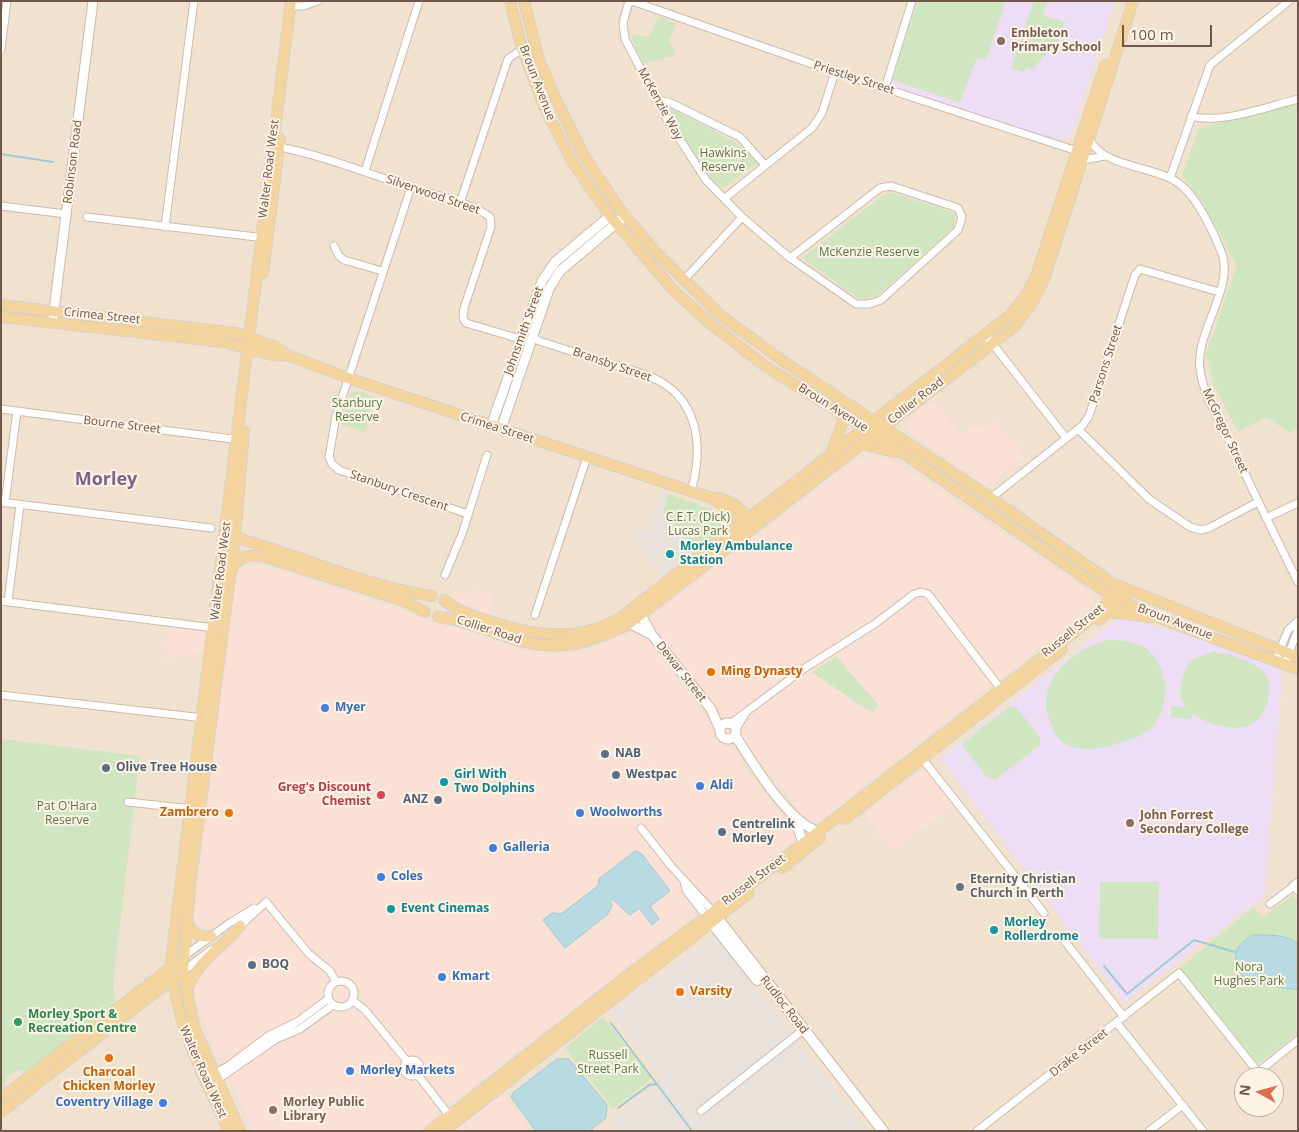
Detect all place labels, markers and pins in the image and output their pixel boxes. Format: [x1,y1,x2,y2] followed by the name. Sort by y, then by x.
[1011,27,1101,55] place label: Embleton Primary School
[995,35,1007,47] marker: Embleton Primary School
[680,540,792,568] place label: Morley Ambulance Station
[664,548,676,560] marker: Morley Ambulance Station
[721,665,803,679] place label: Ming Dynasty
[705,666,717,678] marker: Ming Dynasty
[335,701,366,715] place label: Myer
[319,702,331,714] marker: Myer
[615,747,641,761] place label: NAB
[599,748,611,760] marker: NAB
[116,761,217,775] place label: Olive Tree House
[100,762,112,774] marker: Olive Tree House
[454,768,535,796] place label: Girl With Two Dolphins
[626,768,677,782] place label: Westpac
[610,769,622,781] marker: Westpac
[438,776,450,788] marker: Girl With Two Dolphins
[710,779,733,793] place label: Aldi
[694,780,706,792] marker: Aldi
[278,781,371,809] place label: Greg's Discount Chemist
[375,789,387,801] marker: Greg's Discount Chemist
[403,793,428,807] place label: ANZ
[432,794,444,806] marker: ANZ
[160,806,219,820] place label: Zambrero
[590,806,662,820] place label: Woolworths
[223,807,235,819] marker: Zambrero
[574,807,586,819] marker: Woolworths
[1140,809,1249,837] place label: John Forrest Secondary College
[1124,817,1136,829] marker: John Forrest Secondary College
[732,818,795,846] place label: Centrelink Morley
[716,826,728,838] marker: Centrelink Morley
[503,841,550,855] place label: Galleria
[487,842,499,854] marker: Galleria
[391,870,423,884] place label: Coles
[375,871,387,883] marker: Coles
[970,873,1076,901] place label: Eternity Christian Church in Perth
[954,881,966,893] marker: Eternity Christian Church in Perth
[401,902,489,916] place label: Event Cinemas
[385,903,397,915] marker: Event Cinemas
[1004,916,1079,944] place label: Morley Rollerdrome
[988,924,1000,936] marker: Morley Rollerdrome
[262,958,289,972] place label: BOQ
[246,959,258,971] marker: BOQ
[452,970,490,984] place label: Kmart
[436,971,448,983] marker: Kmart
[690,985,732,999] place label: Varsity
[674,986,686,998] marker: Varsity
[28,1008,137,1036] place label: Morley Sport & Recreation Centre
[12,1016,24,1028] marker: Morley Sport & Recreation Centre
[103,1052,115,1064] marker: Charcoal Chicken Morley
[360,1064,455,1078] place label: Morley Markets
[344,1065,356,1077] marker: Morley Markets
[63,1066,155,1094] place label: Charcoal Chicken Morley
[56,1096,153,1110] place label: Coventry Village
[283,1096,364,1124] place label: Morley Public Library
[157,1097,169,1109] marker: Coventry Village
[267,1104,279,1116] marker: Morley Public Library

